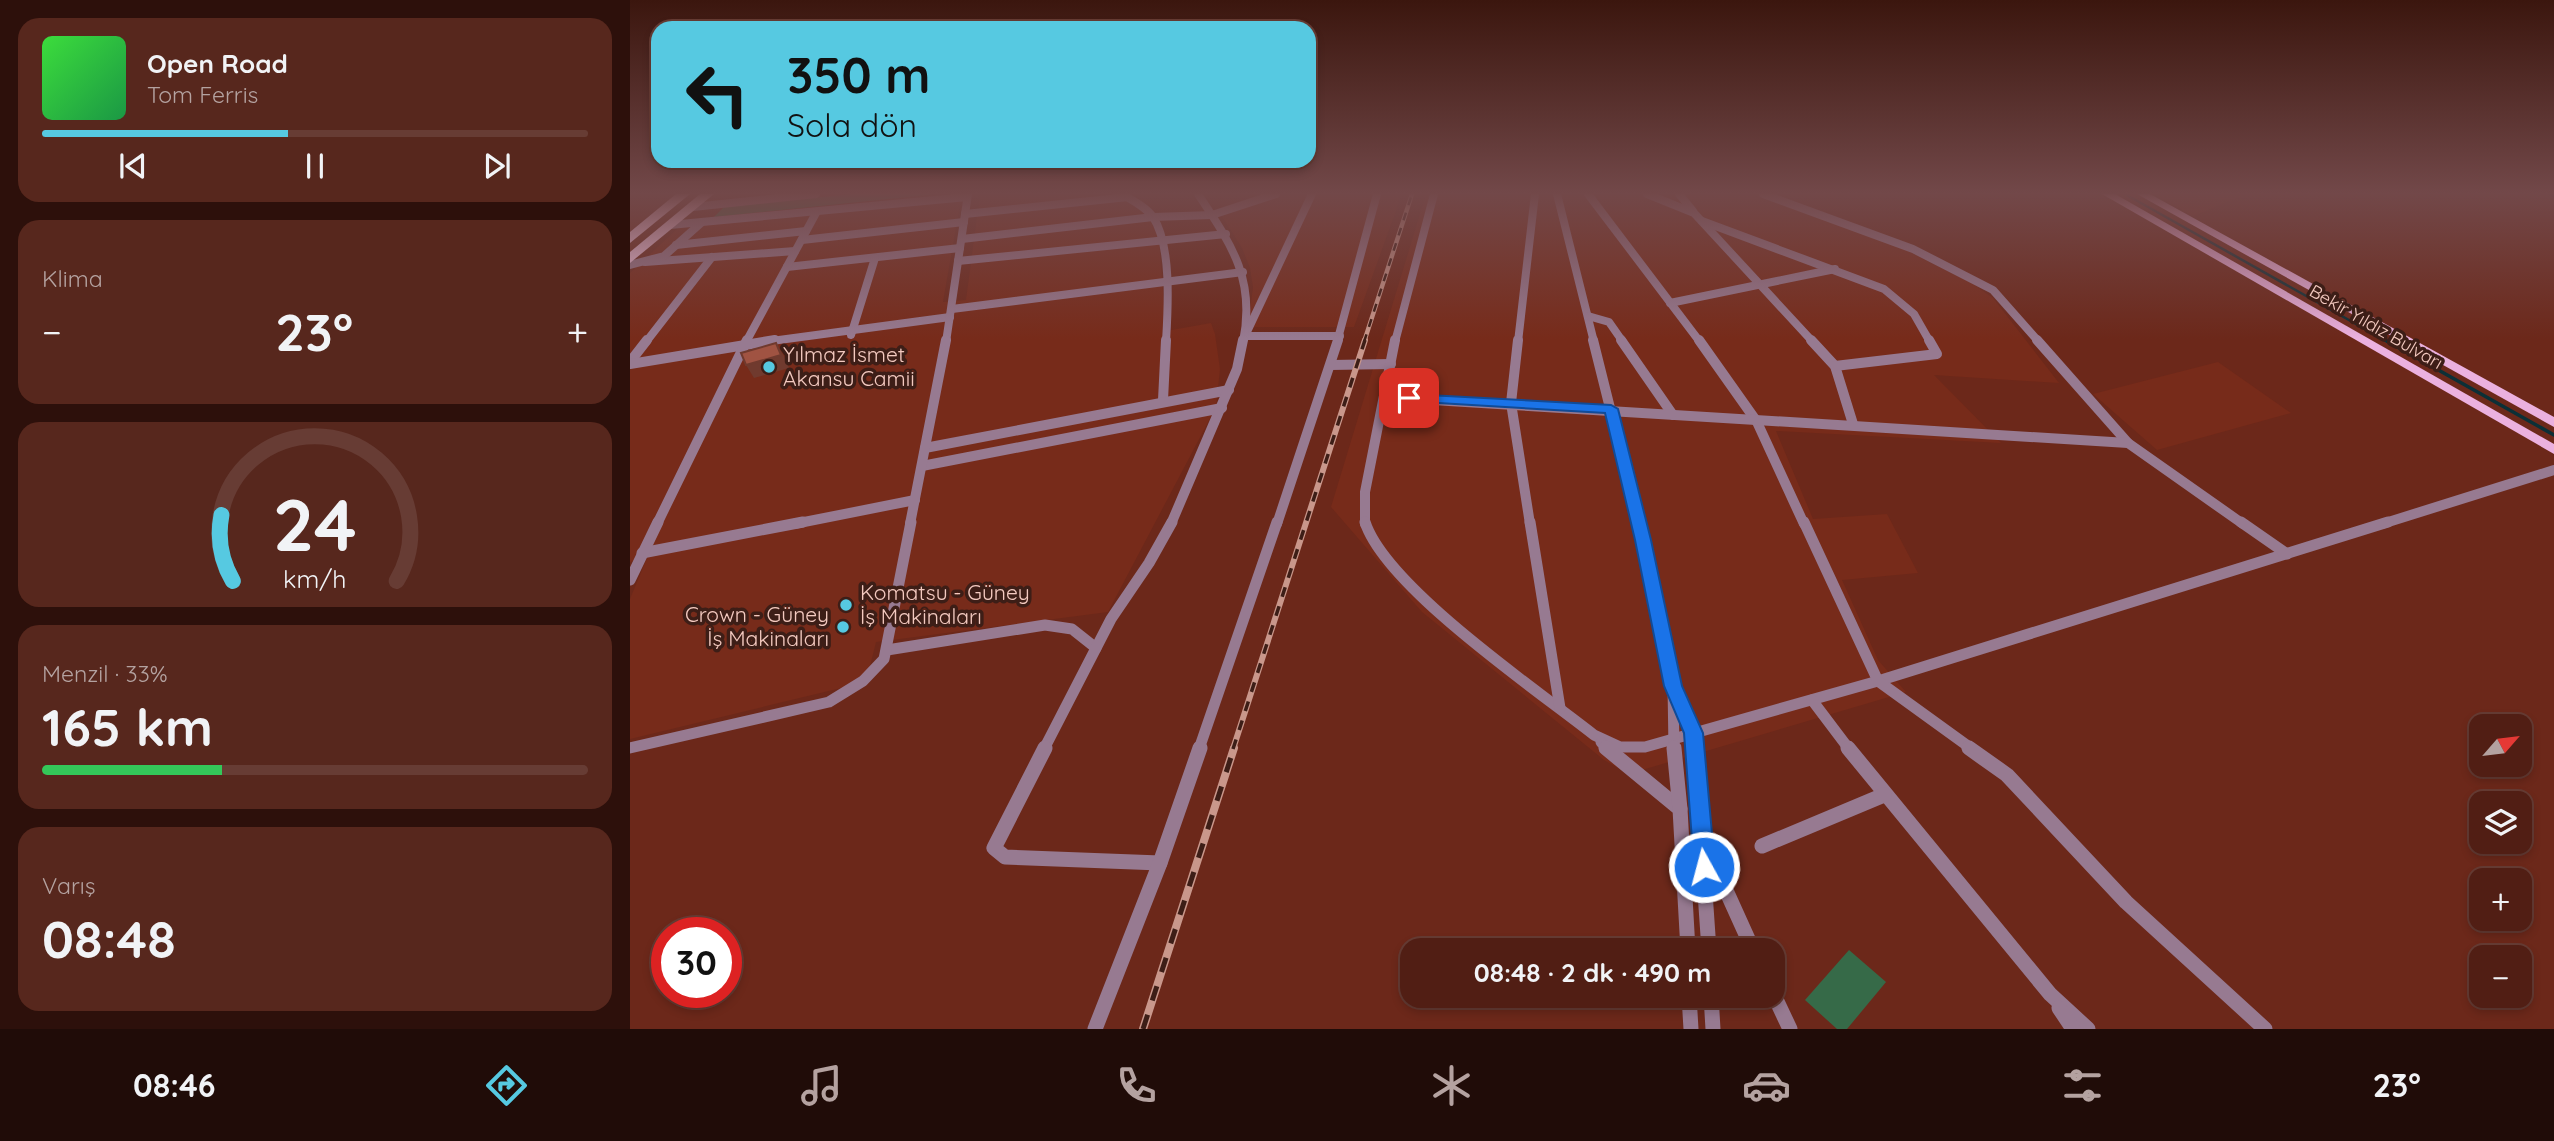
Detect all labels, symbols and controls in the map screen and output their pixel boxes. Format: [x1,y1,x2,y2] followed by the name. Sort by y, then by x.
[787,44,931,105] text: 350 m
[147,47,288,80] text: Open Road
[672,49,763,140] icon: left
[147,80,258,109] text: Tom Ferris
[787,105,917,145] text: Sola dön
[114,147,152,185] icon: previous
[296,147,334,185] icon: pause
[478,147,516,185] icon: next
[42,264,103,293] text: Klima
[2305,279,2447,374] street label: Bekir Yıldız Bulvarı
[275,299,353,364] text: 23°
[42,308,62,356] text: −
[567,308,588,356] text: +
[783,341,915,391] place label: Yılmaz İsmet Akansu Camii
[761,359,777,375] marker: Yılmaz İsmet Akansu Camii
[1379,368,1439,428] pin
[1390,379,1428,417] icon: arrive
[273,478,357,569] text: 24
[283,562,347,593] text: km/h
[860,579,1030,629] place label: Komatsu - Güney İş Makinaları
[838,597,854,613] marker: Komatsu - Güney İş Makinaları
[685,601,829,651] place label: Crown - Güney İş Makinaları
[835,619,851,635] marker: Crown - Güney İş Makinaları
[42,659,168,688] text: Menzil · 33%
[42,694,213,759] text: 165 km
[2469,714,2532,777] north arrow
[2469,714,2532,1008] map controls
[2469,791,2532,854] button: layers
[1667,830,1741,904] position arrow
[2469,868,2532,931] button: +
[42,871,96,900] text: Varış
[42,906,176,971] text: 08:48
[651,917,742,1008] speed limit sign: 30
[2469,945,2532,1008] button: −
[1474,956,1711,989] text: 08:48 · 2 dk · 490 m
[482,1061,531,1110] icon: directions
[797,1061,846,1110] icon: music
[1112,1061,1161,1110] icon: phone
[1427,1061,1476,1110] icon: climate
[1742,1061,1791,1110] icon: car
[2058,1061,2107,1110] icon: filters
[133,1065,216,1105] text: 08:46
[2373,1065,2421,1105] text: 23°

